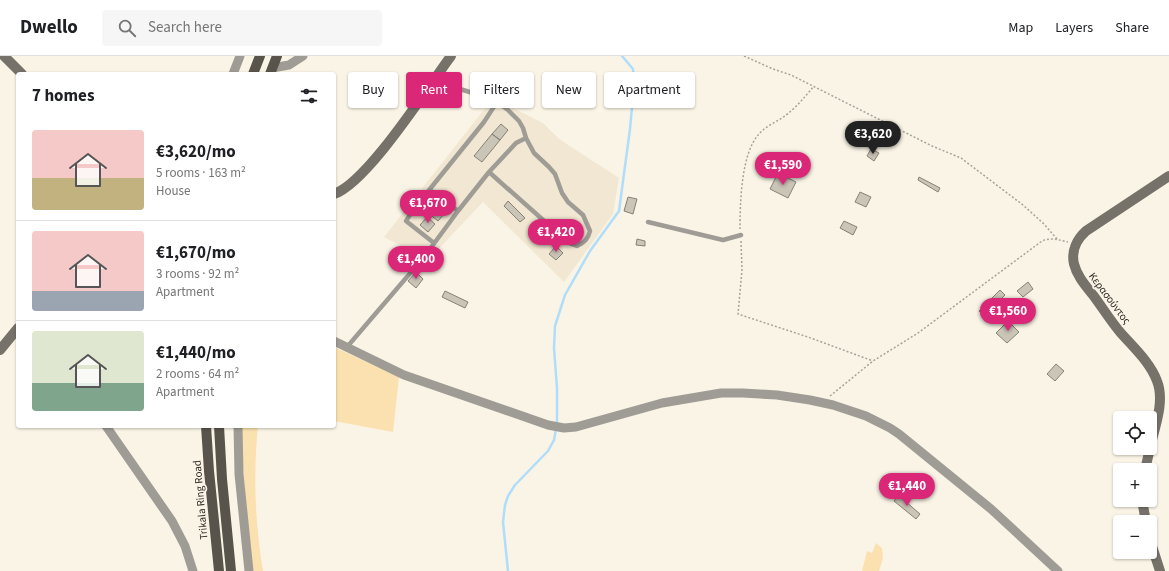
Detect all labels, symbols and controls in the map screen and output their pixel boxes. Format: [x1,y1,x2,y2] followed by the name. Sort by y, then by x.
[102,10,382,46] search box
[20,14,78,41] text: Dwello
[116,17,138,39] icon: search
[148,17,222,38] text: Search here
[1008,18,1033,38] text: Map
[1055,18,1093,38] text: Layers
[1115,18,1149,38] text: Share
[348,72,398,108] chip: Buy
[406,72,462,108] chip: Rent
[470,72,534,108] chip: Filters
[542,72,596,108] chip: New
[604,72,695,108] chip: Apartment
[32,84,94,108] text: 7 homes
[298,85,320,107] icon: filters
[840,121,906,155] pin: €3,620
[854,125,892,143] text: €3,620
[156,140,236,164] text: €3,620/mo
[64,146,112,194] icon: home
[750,152,816,186] pin: €1,590
[764,156,802,174] text: €1,590
[156,164,246,182] text: 5 rooms · 163 m²
[156,182,191,200] text: House
[395,190,461,224] pin: €1,670
[409,194,447,212] text: €1,670
[523,219,589,253] pin: €1,420
[537,223,575,241] text: €1,420
[156,241,236,265] text: €1,670/mo
[383,246,449,280] pin: €1,400
[64,247,112,295] icon: home
[397,250,435,268] text: €1,400
[156,265,239,283] text: 3 rooms · 92 m²
[1085,269,1134,328] street label: Κερασούντος
[156,283,214,301] text: Apartment
[975,298,1041,332] pin: €1,560
[989,302,1027,320] text: €1,560
[156,341,236,365] text: €1,440/mo
[64,347,112,395] icon: home
[156,365,239,383] text: 2 rooms · 64 m²
[156,383,214,401] text: Apartment
[1113,411,1157,559] map controls
[1113,411,1157,455] button: locate
[190,460,211,540] street label: Trikala Ring Road
[1113,463,1157,507] button: +
[874,473,940,507] pin: €1,440
[888,477,926,495] text: €1,440
[1113,515,1157,559] button: −

